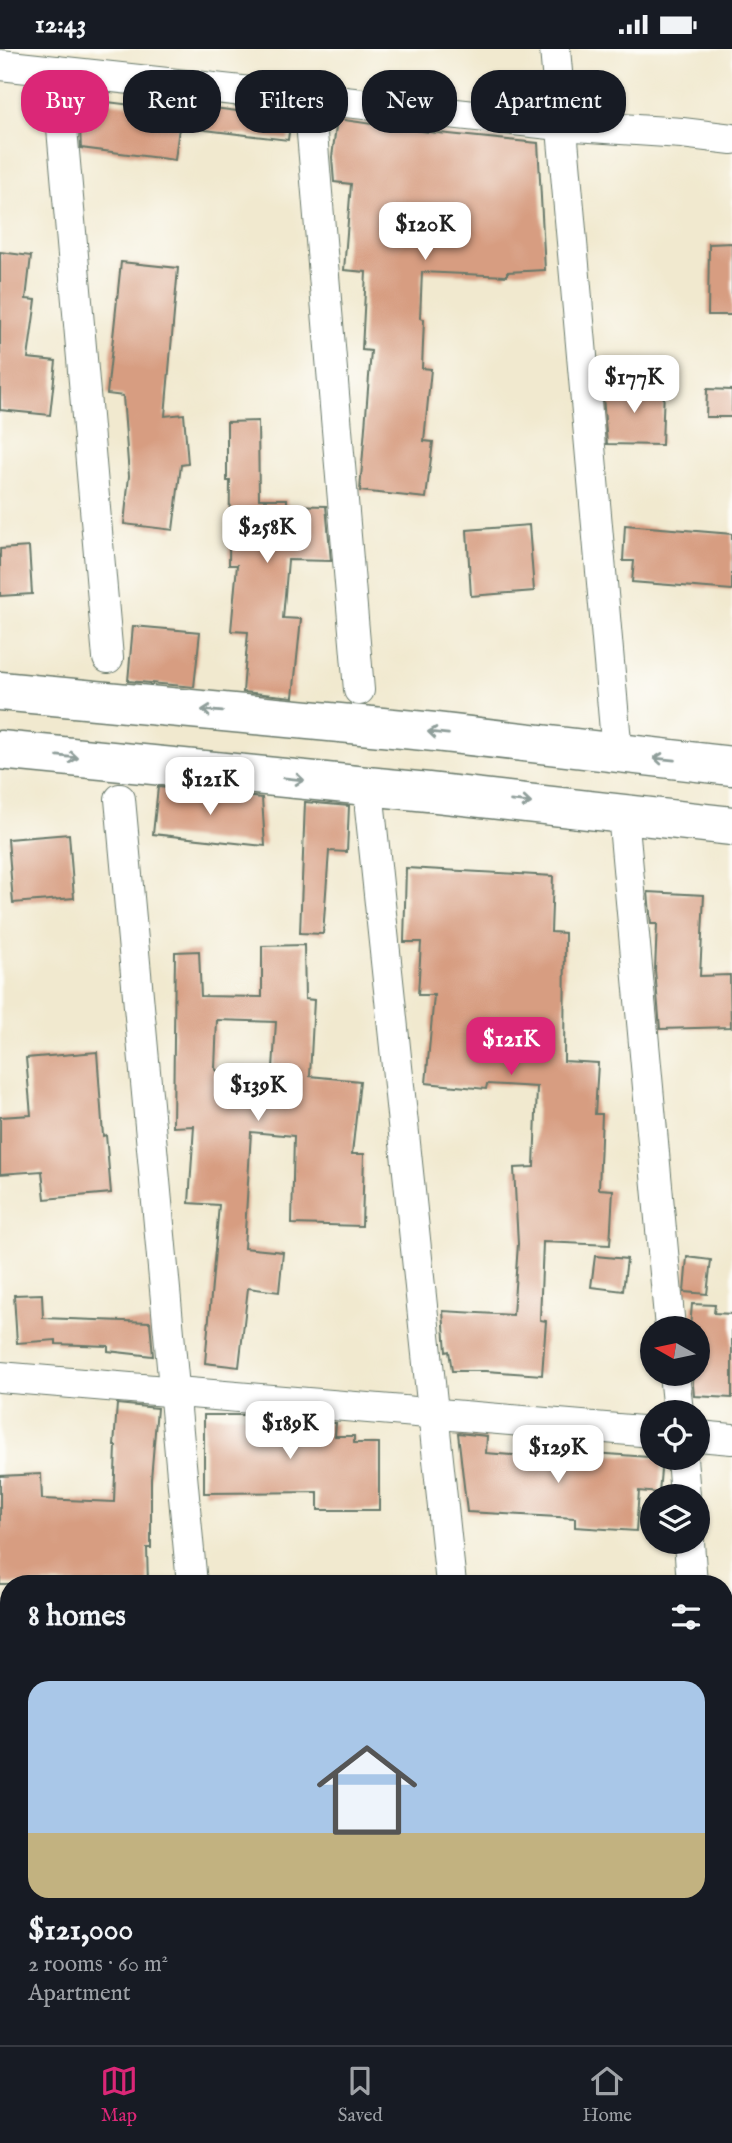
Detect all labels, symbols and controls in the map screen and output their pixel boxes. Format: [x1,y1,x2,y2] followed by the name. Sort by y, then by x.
[35,8,86,41] text: 12:43
[21,70,109,133] chip: Buy
[123,70,221,133] chip: Rent
[235,70,348,133] chip: Filters
[362,70,457,133] chip: New
[471,70,626,133] chip: Apartment
[376,203,474,262] pin: $120K
[395,210,455,239] text: $120K
[585,355,683,415] pin: $177K
[604,363,664,392] text: $177K
[218,505,316,565] pin: $258K
[238,513,296,542] text: $258K
[201,704,224,717] one-way arrow
[427,726,450,739] one-way arrow
[56,751,79,764] one-way arrow
[653,752,676,765] one-way arrow
[161,757,259,817] pin: $121K
[181,765,239,794] text: $121K
[283,773,305,786] one-way arrow
[509,796,531,809] one-way arrow
[462,1017,560,1077] pin: $121K
[482,1025,540,1054] text: $121K
[209,1063,307,1123] pin: $139K
[230,1071,286,1100] text: $139K
[640,1316,710,1386] north arrow
[640,1316,710,1554] map controls
[640,1400,710,1470] button: locate
[241,1401,339,1461] pin: $189K
[262,1409,319,1438] text: $189K
[509,1425,607,1485] pin: $129K
[529,1433,587,1462] text: $129K
[640,1484,710,1554] button: layers
[28,1598,126,1636] text: 8 homes
[667,1598,705,1636] icon: filters
[304,1727,430,1853] icon: home
[28,1912,133,1950] text: $121,000
[28,1950,168,1979] text: 2 rooms · 60 m²
[28,1979,131,2008] text: Apartment
[100,2062,138,2128] tab: Map
[338,2062,383,2128] tab: Saved
[582,2062,632,2128] tab: Home

